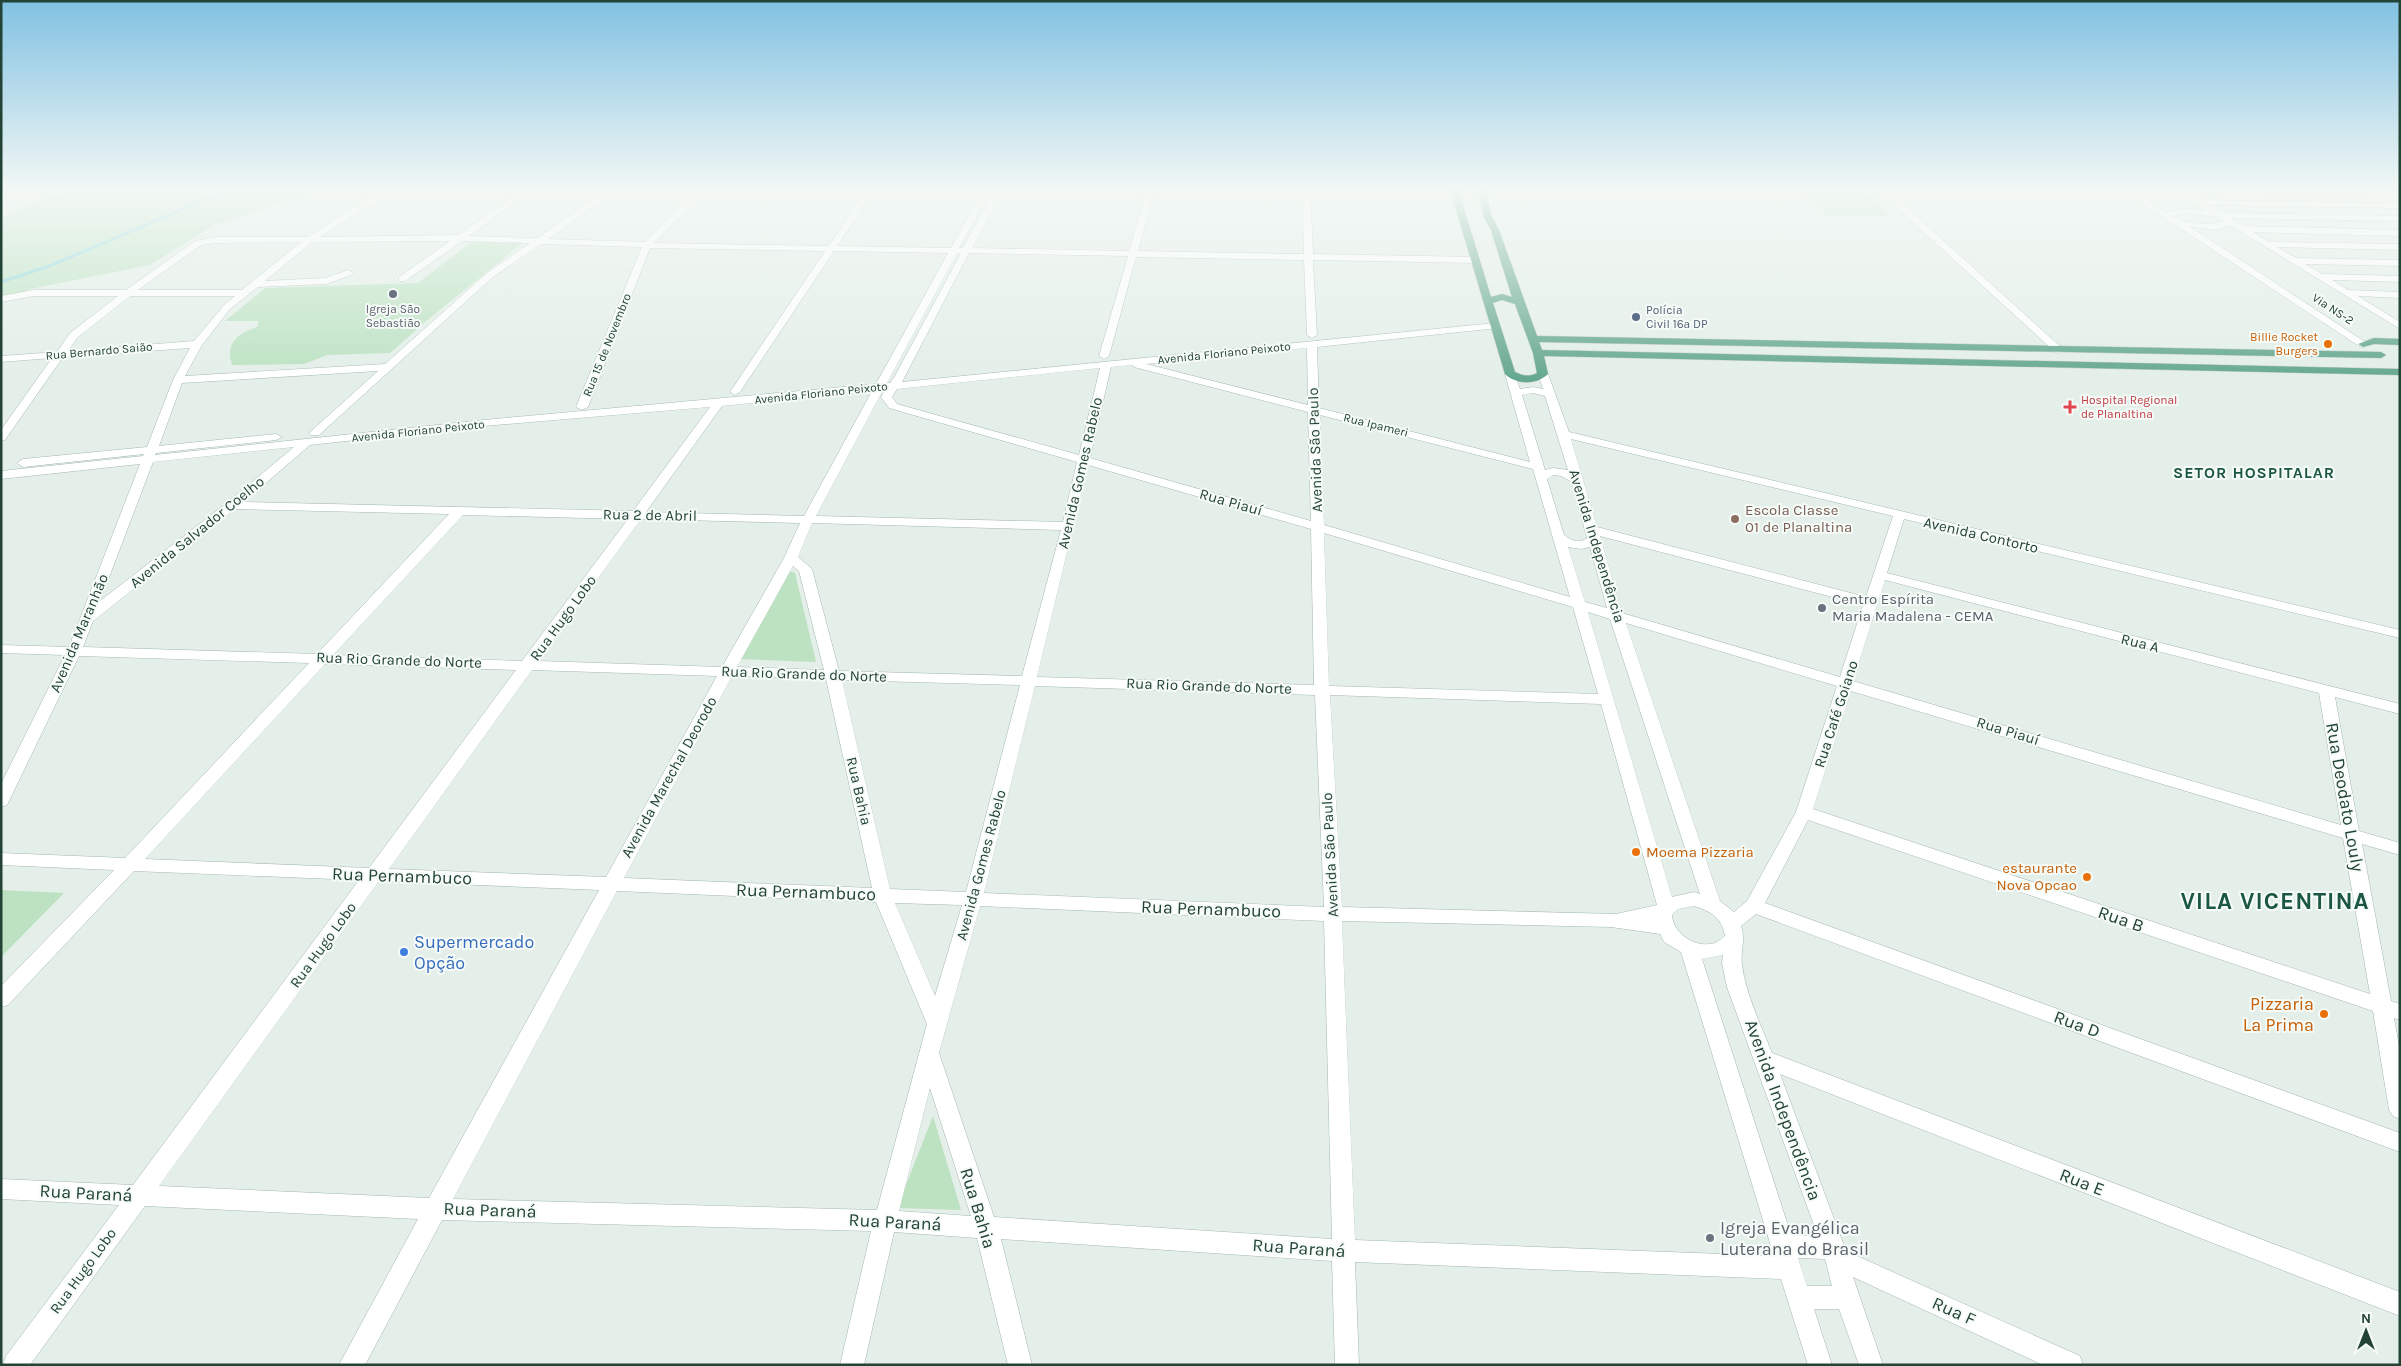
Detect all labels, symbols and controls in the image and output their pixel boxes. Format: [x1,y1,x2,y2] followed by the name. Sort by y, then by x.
[387,288,399,300] marker: Igreja São Sebastião
[580,291,634,399] street label: Rua 15 de Novembro
[2310,291,2356,328] street label: Via NS-2
[366,302,420,330] place label: Igreja São Sebastião
[1646,303,1708,331] place label: Polícia Civil 16a DP
[1630,311,1642,323] marker: Polícia Civil 16a DP
[2250,330,2318,358] place label: Billie Rocket Burgers
[2322,338,2334,350] marker: Billie Rocket Burgers
[45,339,153,363] street label: Rua Bernardo Saião
[1157,339,1291,367] street label: Avenida Floriano Peixoto
[754,379,888,407] street label: Avenida Floriano Peixoto
[1304,387,1326,513] street label: Avenida São Paulo
[2081,393,2177,421] place label: Hospital Regional de Planaltina
[1054,395,1106,551] street label: Avenida Gomes Rabelo
[2063,400,2077,414] marker: Hospital Regional de Planaltina
[1342,410,1410,440] street label: Rua Ipameri
[351,417,485,445] street label: Avenida Floriano Peixoto
[2173,463,2335,482] district label: SETOR HOSPITALAR
[1565,467,1629,625] street label: Avenida Independência
[126,472,268,592] street label: Avenida Salvador Coelho
[1197,484,1265,520] street label: Rua Piauí
[1745,501,1852,536] place label: Escola Classe 01 de Planaltina
[603,505,697,525] street label: Rua 2 de Abril
[1729,513,1741,525] marker: Escola Classe 01 de Planaltina
[1922,513,2040,557] street label: Avenida Contorto
[46,571,112,695] street label: Avenida Maranhão
[526,572,600,664] street label: Rua Hugo Lobo
[1832,590,1994,625] place label: Centro Espírita Maria Madalena - CEMA
[1816,602,1828,614] marker: Centro Espírita Maria Madalena - CEMA
[2119,630,2161,657] street label: Rua A
[316,648,482,672] street label: Rua Rio Grande do Norte
[1810,658,1862,770] street label: Rua Café Goiano
[721,662,887,686] street label: Rua Rio Grande do Norte
[1126,674,1292,698] street label: Rua Rio Grande do Norte
[617,693,721,861] street label: Avenida Marechal Deorodo
[1974,713,2042,749] street label: Rua Piauí
[2321,721,2369,874] street label: Rua Deodato Louly
[842,755,876,827] street label: Rua Bahia
[952,788,1010,942] street label: Avenida Gomes Rabelo
[1318,792,1342,918] street label: Avenida São Paulo
[1646,843,1754,861] place label: Moema Pizzaria
[1630,846,1642,858] marker: Moema Pizzaria
[1997,859,2077,894] place label: estaurante Nova Opcao
[332,863,472,889] street label: Rua Pernambuco
[2081,871,2093,883] marker: estaurante Nova Opcao
[736,879,876,905] street label: Rua Pernambuco
[2180,887,2370,915] district label: VILA VICENTINA
[1141,896,1281,922] street label: Rua Pernambuco
[286,899,360,991] street label: Rua Hugo Lobo
[2095,901,2147,937] street label: Rua B
[414,931,534,974] place label: Supermercado Opção
[398,946,410,958] marker: Supermercado Opção
[2243,993,2314,1036] place label: Pizzaria La Prima
[2051,1005,2103,1043] street label: Rua D
[2318,1008,2330,1020] marker: Pizzaria La Prima
[1740,1016,1826,1204] street label: Avenida Independência
[2056,1163,2108,1201] street label: Rua E
[955,1165,1001,1251] street label: Rua Bahia
[39,1180,133,1206] street label: Rua Paraná
[443,1197,537,1223] street label: Rua Paraná
[848,1209,942,1235] street label: Rua Paraná
[1720,1217,1869,1260] place label: Igreja Evangélica Luterana do Brasil
[46,1225,120,1317] street label: Rua Hugo Lobo
[1704,1232,1716,1244] marker: Igreja Evangélica Luterana do Brasil
[1252,1234,1346,1262] street label: Rua Paraná
[1929,1292,1979,1330] street label: Rua F
[2341,1306,2391,1356] north arrow
[2361,1310,2371,1327] text: N

